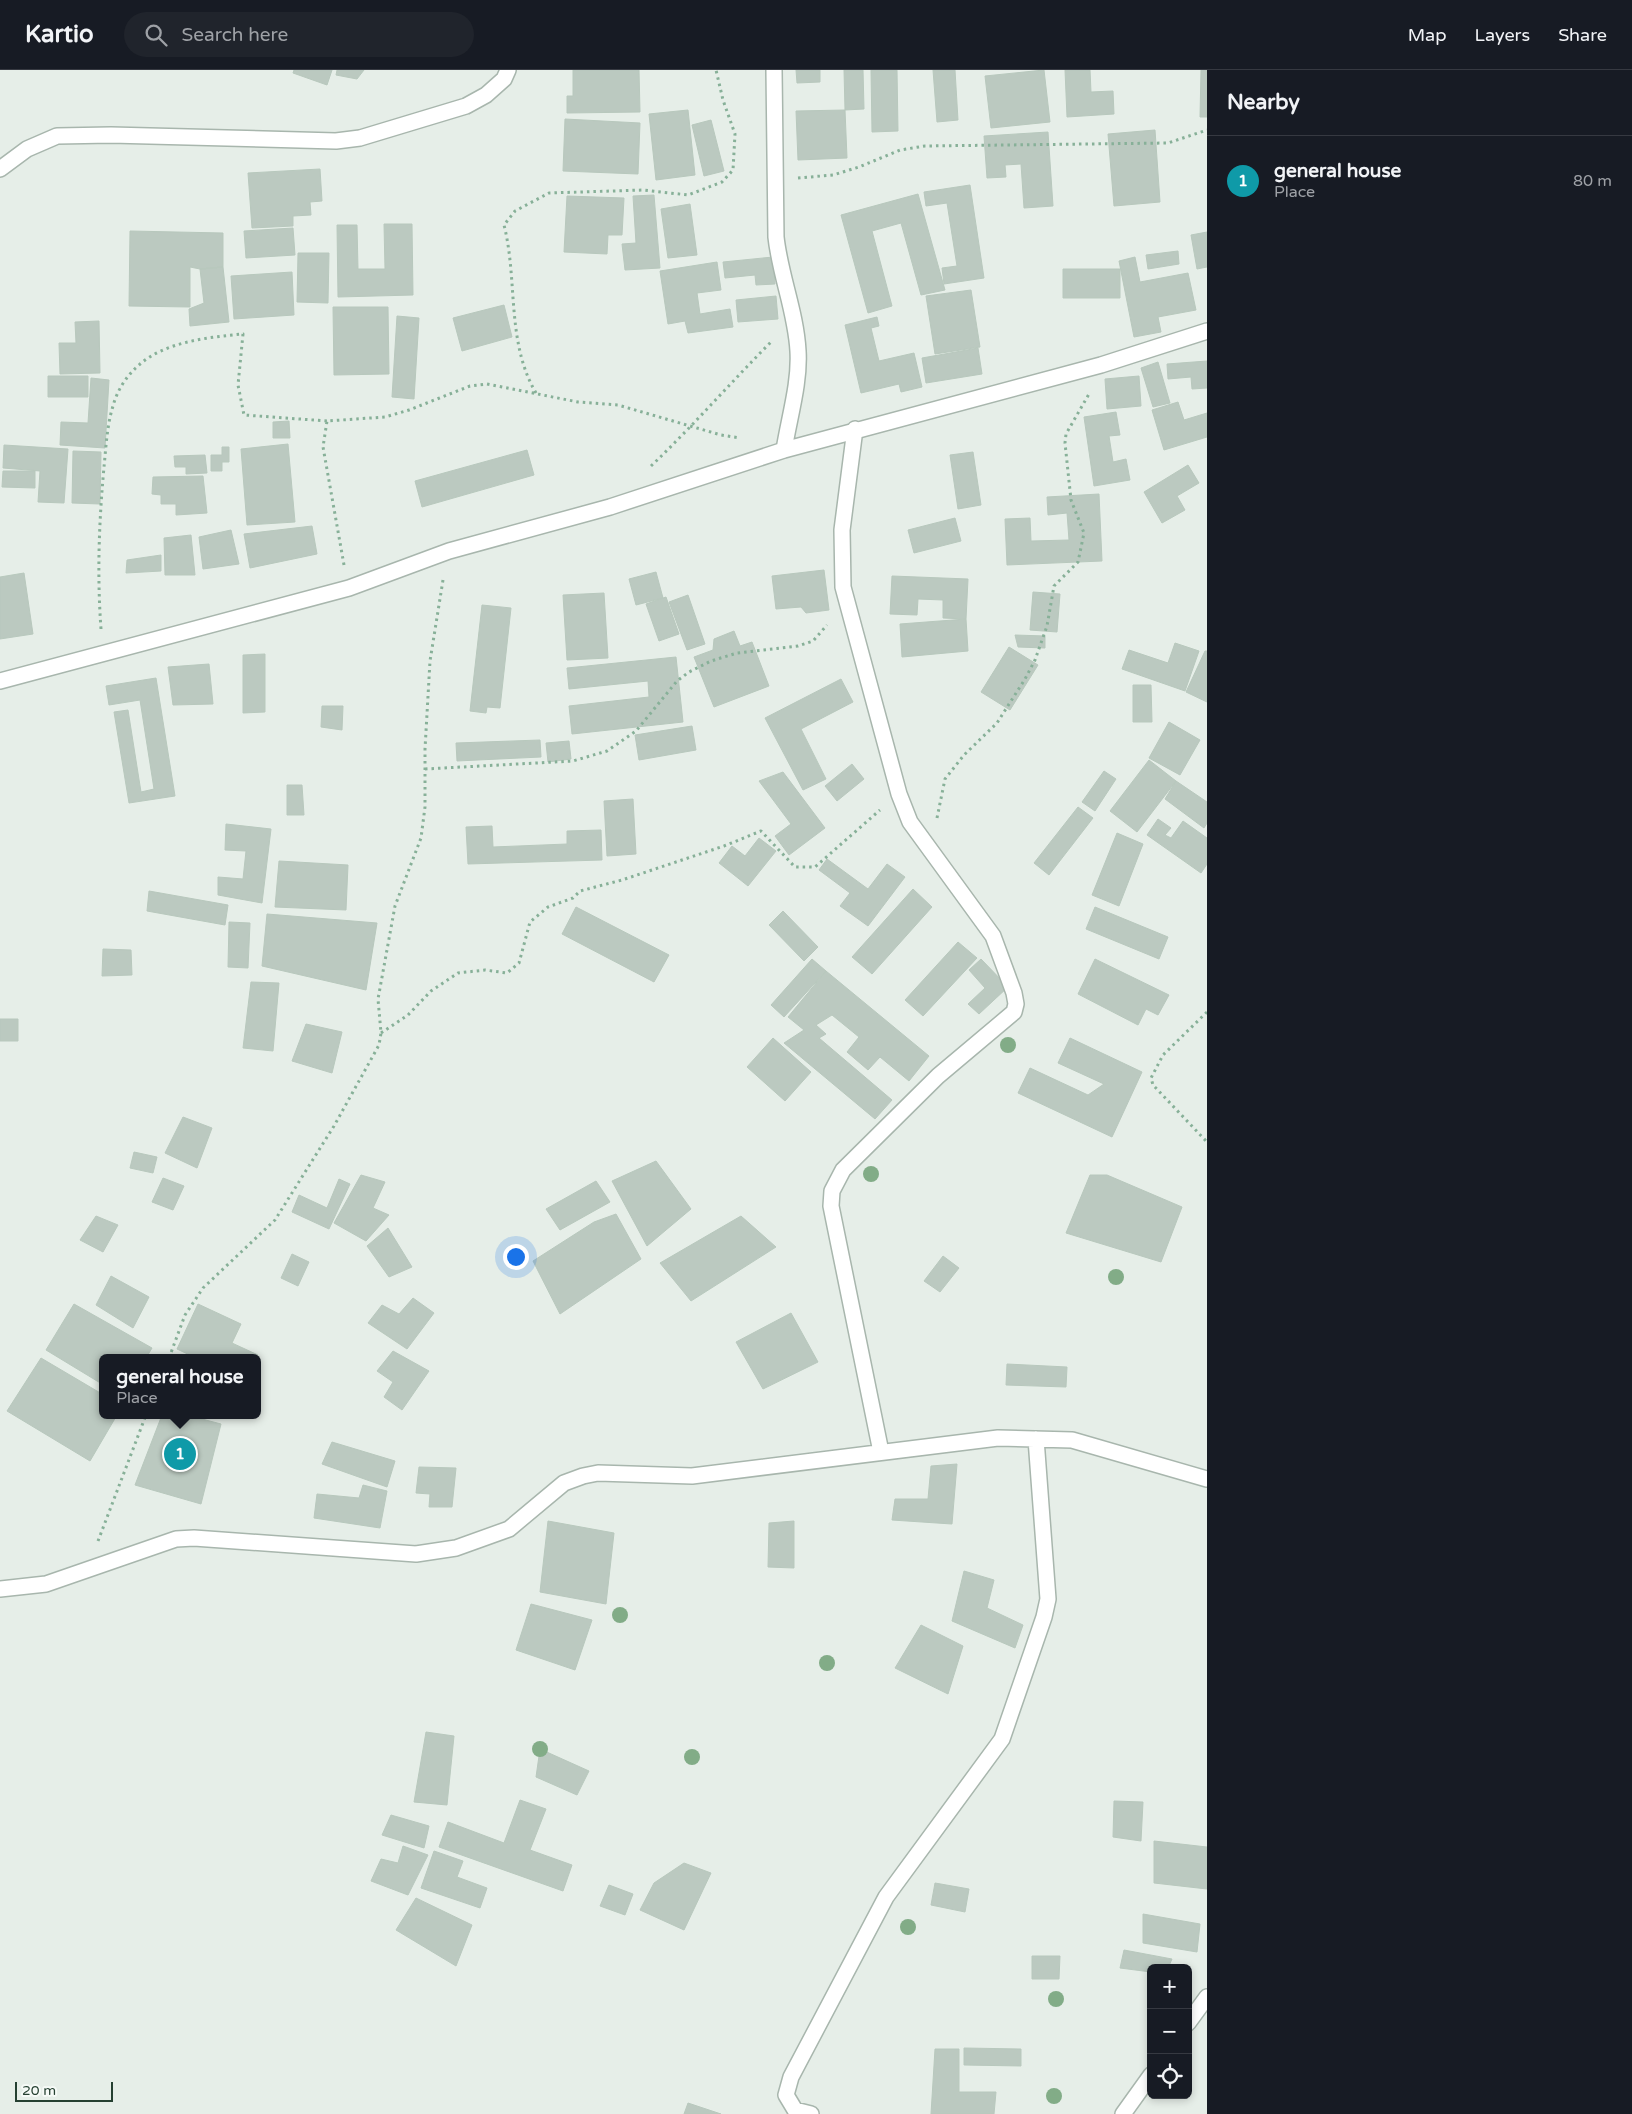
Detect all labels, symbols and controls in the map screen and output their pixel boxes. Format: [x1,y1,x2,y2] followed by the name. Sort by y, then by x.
[124,12,474,57] search box
[25,20,94,49] text: Kartio
[142,21,170,49] icon: search
[182,24,288,46] text: Search here
[1408,24,1447,46] text: Map
[1475,24,1530,46] text: Layers
[1558,24,1607,46] text: Share
[1227,90,1300,115] text: Nearby
[1274,160,1401,182] text: general house
[1238,171,1248,191] text: 1
[1573,171,1612,191] text: 80 m
[1274,182,1315,202] text: Place
[503,1244,529,1270] your location
[99,1354,261,1419] popup
[116,1366,244,1388] text: general house
[116,1388,158,1408] text: Place
[164,1435,196,1473] pin: 1
[1147,1964,1192,2099] map controls
[1147,1964,1192,2009] button: +
[1147,2009,1192,2054] button: −
[1147,2054,1192,2099] button: locate
[15,2079,112,2102] scale bar
[22,2082,56,2099] text: 20 m

